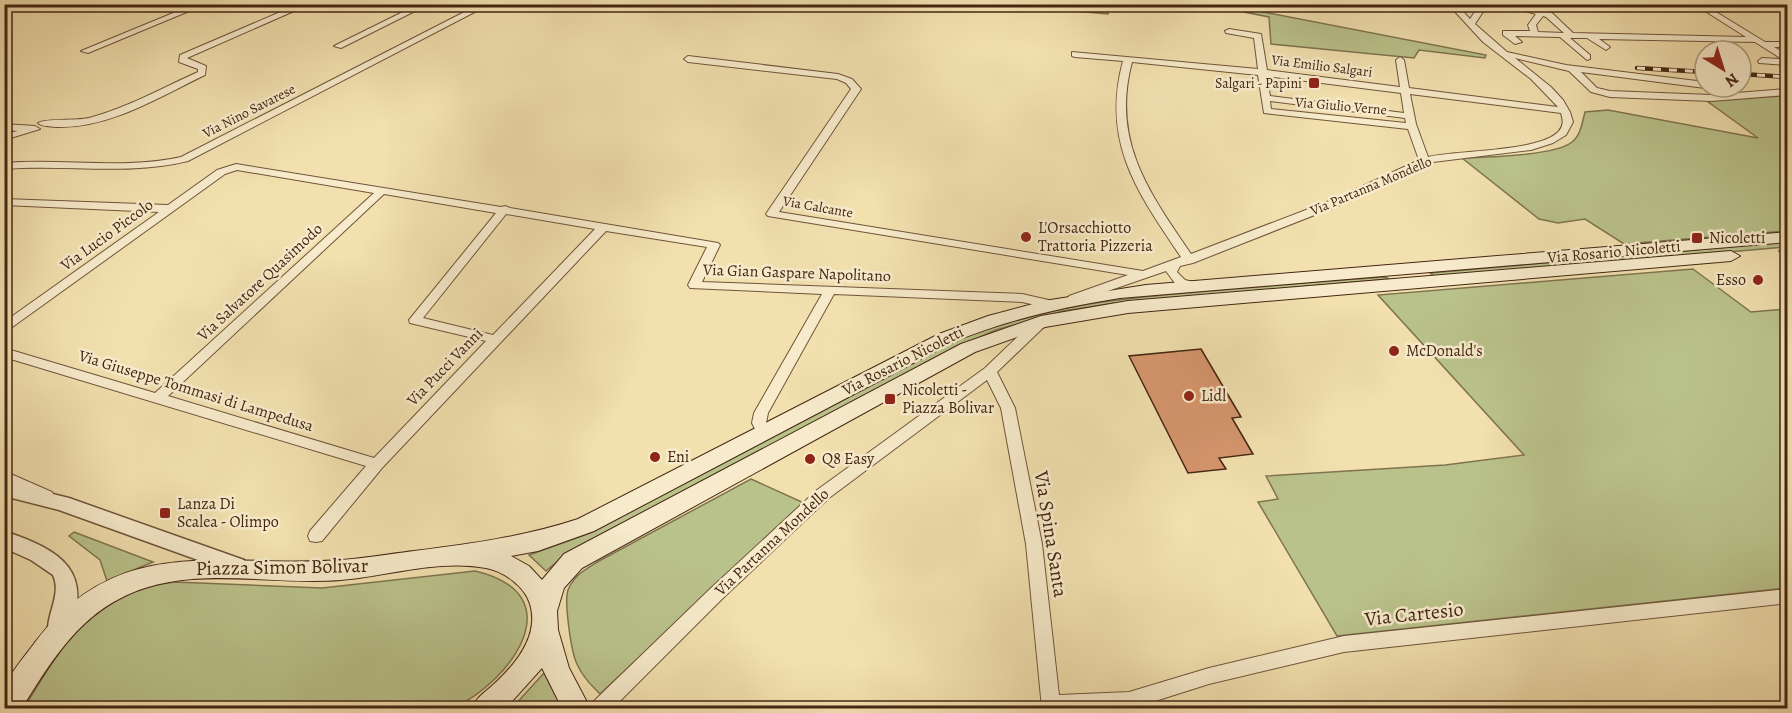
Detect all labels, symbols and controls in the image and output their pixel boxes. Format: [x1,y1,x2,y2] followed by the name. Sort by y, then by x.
[1693,39,1753,99] north arrow
[1269,50,1374,82] street label: Via Emilio Salgari
[1720,68,1743,93] text: N
[1215,74,1302,93] place label: Salgari - Papini
[1307,76,1321,90] marker: Salgari - Papini
[198,79,299,143] street label: Via Nino Savarese
[1293,92,1388,119] street label: Via Giulio Verne
[1306,152,1435,221] street label: Via Partanna Mondello
[780,191,855,223] street label: Via Calcante
[55,194,158,277] street label: Via Lucio Piccolo
[1038,217,1153,257] place label: L'Orsacchiotto Trattoria Pizzeria
[192,218,327,347] street label: Via Salvatore Quasimodo
[1709,227,1766,249] place label: Nicoletti
[1019,230,1033,244] marker: L'Orsacchiotto Trattoria Pizzeria
[1690,231,1704,245] marker: Nicoletti
[1545,235,1682,269] street label: Via Rosario Nicoletti
[702,259,891,287] street label: Via Gian Gaspare Napolitano
[1716,269,1746,291] place label: Esso
[1751,273,1765,287] marker: Esso
[838,321,968,402] street label: Via Rosario Nicoletti
[401,323,488,412] street label: Via Pucci Vanni
[1406,340,1483,362] place label: McDonald's
[75,344,317,437] street label: Via Giuseppe Tommasi di Lampedusa
[1387,344,1401,358] marker: McDonald's
[902,379,994,419] place label: Nicoletti - Piazza Bolivar
[1201,385,1226,407] place label: Lidl
[1182,389,1196,403] marker: Lidl
[883,392,897,406] marker: Nicoletti - Piazza Bolivar
[667,446,689,468] place label: Eni
[822,448,875,470] place label: Q8 Easy
[648,450,662,464] marker: Eni
[803,452,817,466] marker: Q8 Easy
[1028,468,1074,600] street label: Via Spina Santa
[709,483,834,601] street label: Via Partanna Mondello
[177,493,279,533] place label: Lanza Di Scalea - Olimpo
[158,506,172,520] marker: Lanza Di Scalea - Olimpo
[195,552,369,582] street label: Piazza Simon Bolivar
[1362,595,1465,633] street label: Via Cartesio

